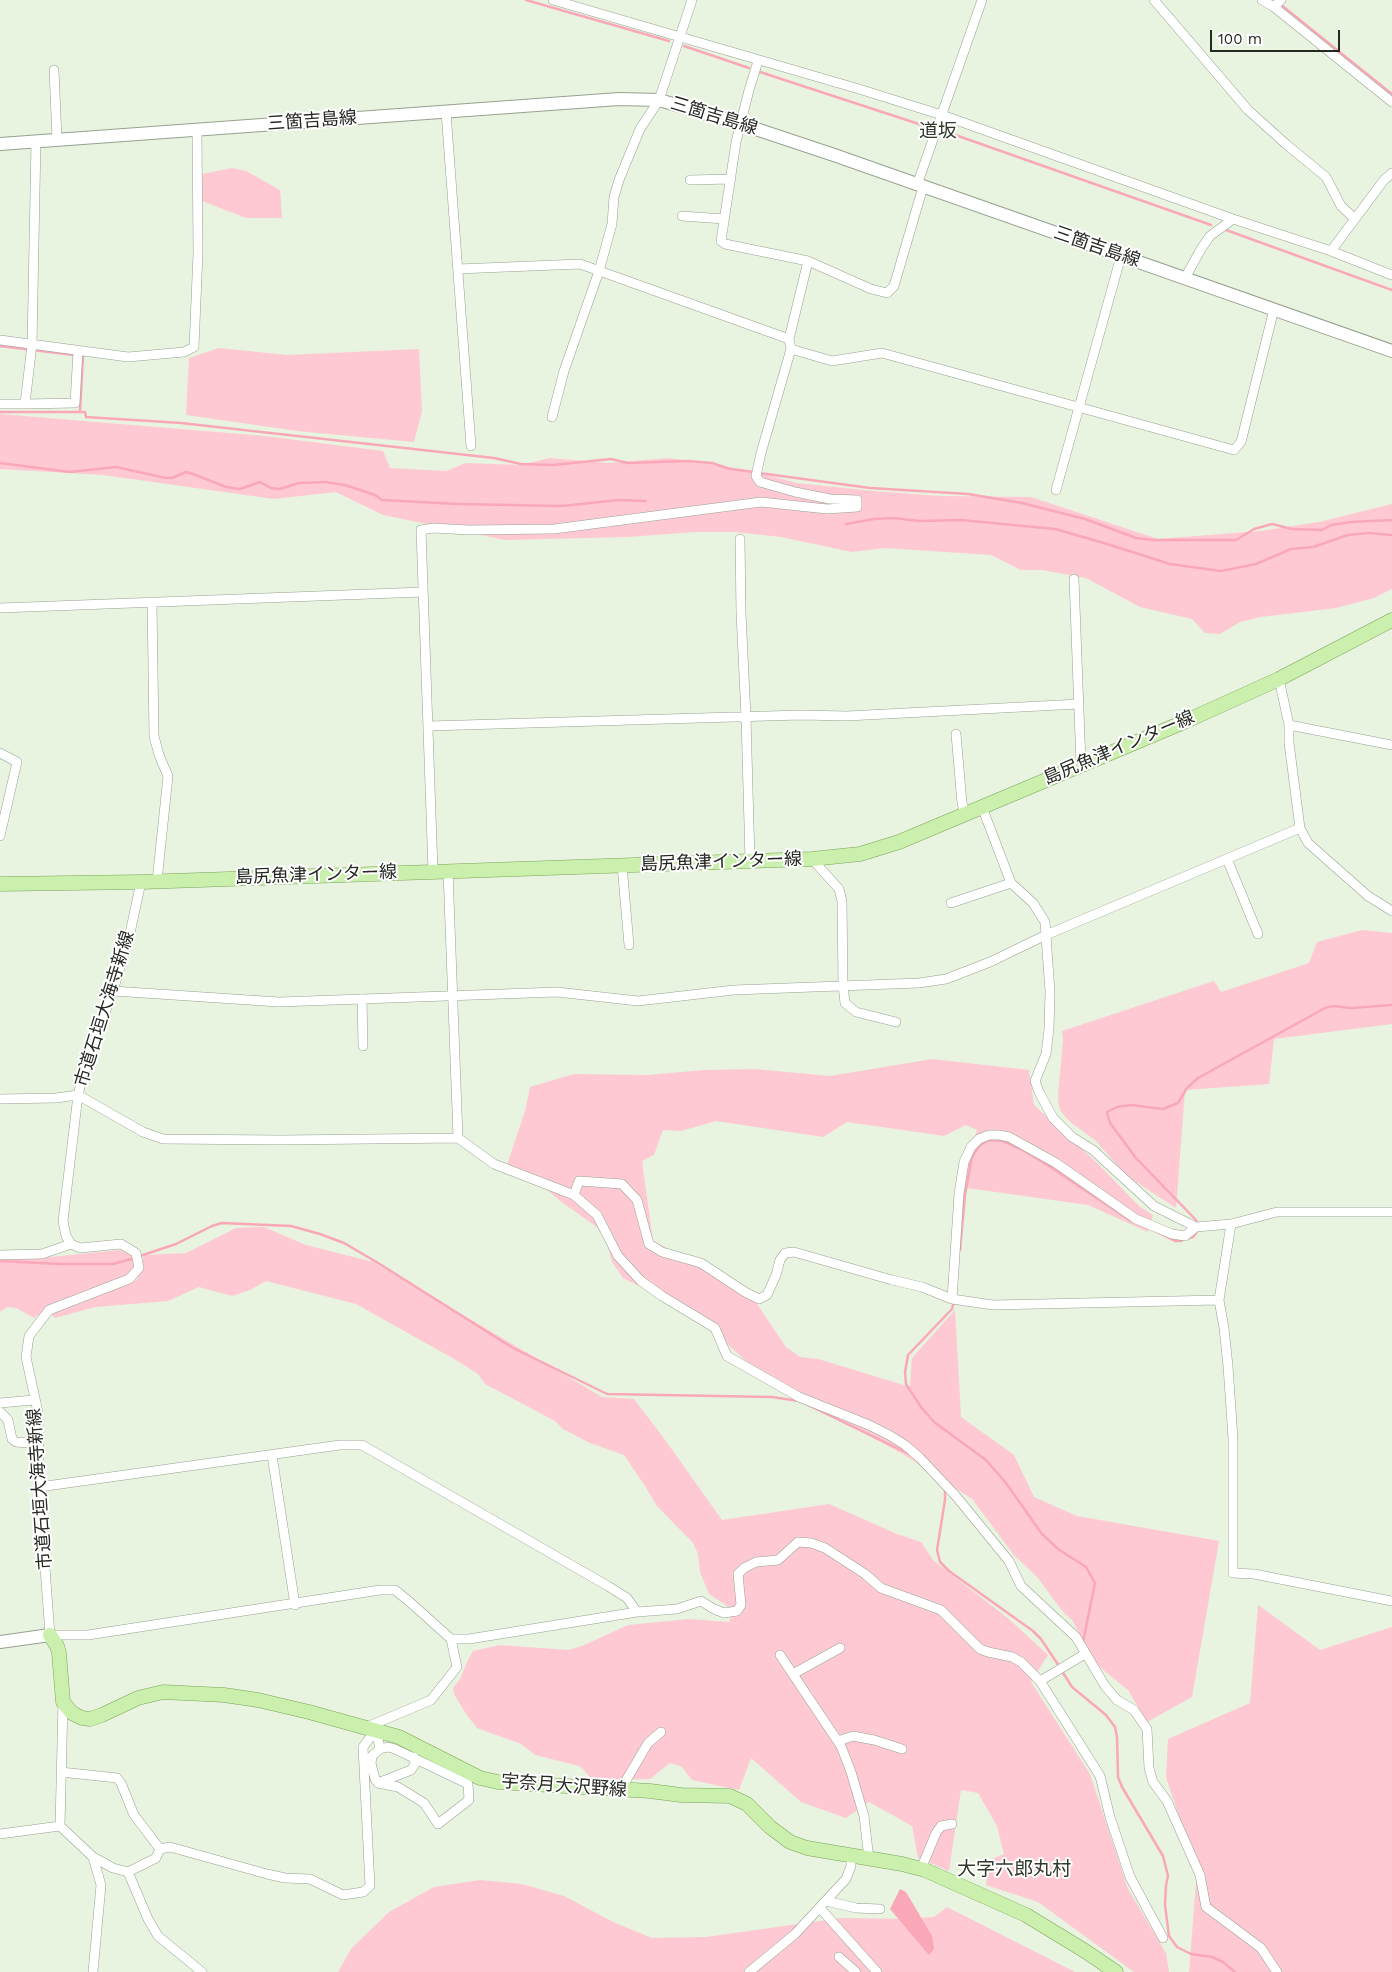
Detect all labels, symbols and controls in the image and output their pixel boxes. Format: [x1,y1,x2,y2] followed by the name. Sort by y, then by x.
[1212,20,1342,52] scale bar
[1218,30,1262,48] text: 100 m
[668,93,760,139] street label: 三箇吉島線
[266,107,358,135] street label: 三箇吉島線
[919,120,957,142] district label: 道坂
[1051,222,1143,272] street label: 三箇吉島線
[1040,706,1198,790] street label: 島尻魚津インター線
[640,848,802,876] street label: 島尻魚津インター線
[235,861,397,889] street label: 島尻魚津インター線
[71,928,139,1090] street label: 市道石垣大海寺新線
[24,1407,56,1571] street label: 市道石垣大海寺新線
[500,1771,628,1801] street label: 宇奈月大沢野線
[957,1858,1071,1880] district label: 大字六郎丸村

